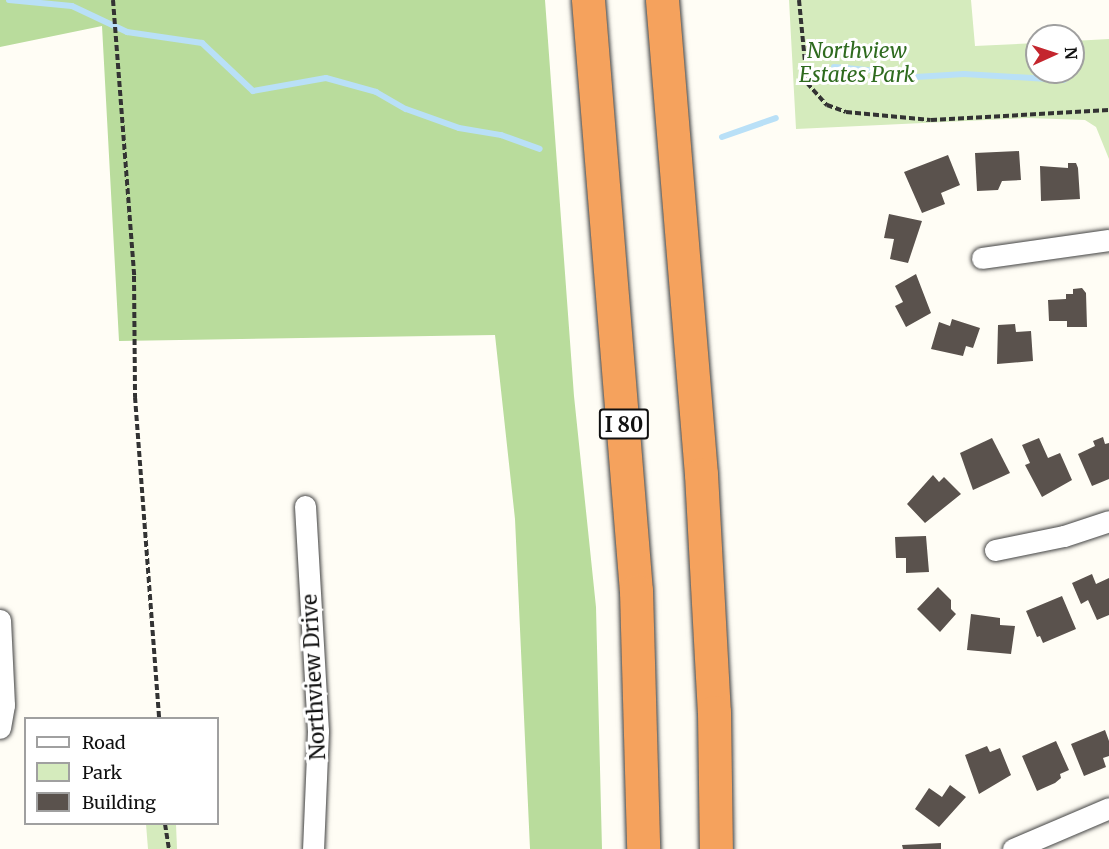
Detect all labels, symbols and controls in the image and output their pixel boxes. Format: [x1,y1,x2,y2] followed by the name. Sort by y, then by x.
[1025,24,1085,84] north arrow
[799,38,915,88] park label: Northview Estates Park
[1061,46,1081,60] text: N
[598,407,650,441] road number: I 80
[297,593,331,761] street label: Northview Drive
[24,717,219,825] legend
[82,731,126,754] text: Road
[82,761,122,784] text: Park
[82,791,156,814] text: Building

